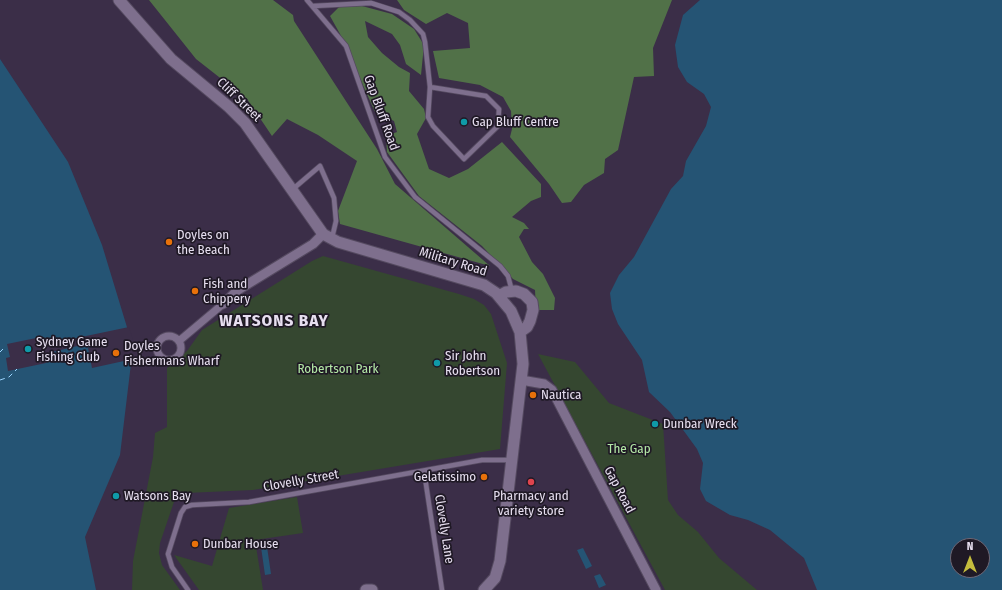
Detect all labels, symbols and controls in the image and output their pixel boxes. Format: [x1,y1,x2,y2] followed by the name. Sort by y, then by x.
[360,73,402,153] street label: Gap Bluff Road
[213,75,265,125] street label: Cliff Street
[472,114,559,130] place label: Gap Bluff Centre
[459,117,469,127] marker: Gap Bluff Centre
[177,227,230,258] place label: Doyles on the Beach
[164,237,174,247] marker: Doyles on the Beach
[417,244,489,280] street label: Military Road
[203,276,250,307] place label: Fish and Chippery
[190,286,200,296] marker: Fish and Chippery
[219,311,329,331] district label: WATSONS BAY
[36,334,107,365] place label: Sydney Game Fishing Club
[124,338,219,369] place label: Doyles Fishermans Wharf
[23,344,33,354] marker: Sydney Game Fishing Club
[111,348,121,358] marker: Doyles Fishermans Wharf
[445,348,500,379] place label: Sir John Robertson
[432,358,442,368] marker: Sir John Robertson
[297,361,379,377] park label: Robertson Park
[541,387,581,403] place label: Nautica
[528,390,538,400] marker: Nautica
[663,416,737,432] place label: Dunbar Wreck
[650,419,660,429] marker: Dunbar Wreck
[607,441,651,457] park label: The Gap
[600,464,638,516] street label: Gap Road
[262,467,340,495] street label: Clovelly Street
[414,469,476,485] place label: Gelatissimo
[479,472,489,482] marker: Gelatissimo
[526,477,536,487] marker: Pharmacy and variety store
[124,488,191,504] place label: Watsons Bay
[493,488,569,519] place label: Pharmacy and variety store
[111,491,121,501] marker: Watsons Bay
[431,493,457,565] street label: Clovelly Lane
[203,536,278,552] place label: Dunbar House
[950,538,990,578] north arrow
[190,539,200,549] marker: Dunbar House
[967,540,973,553] text: N

